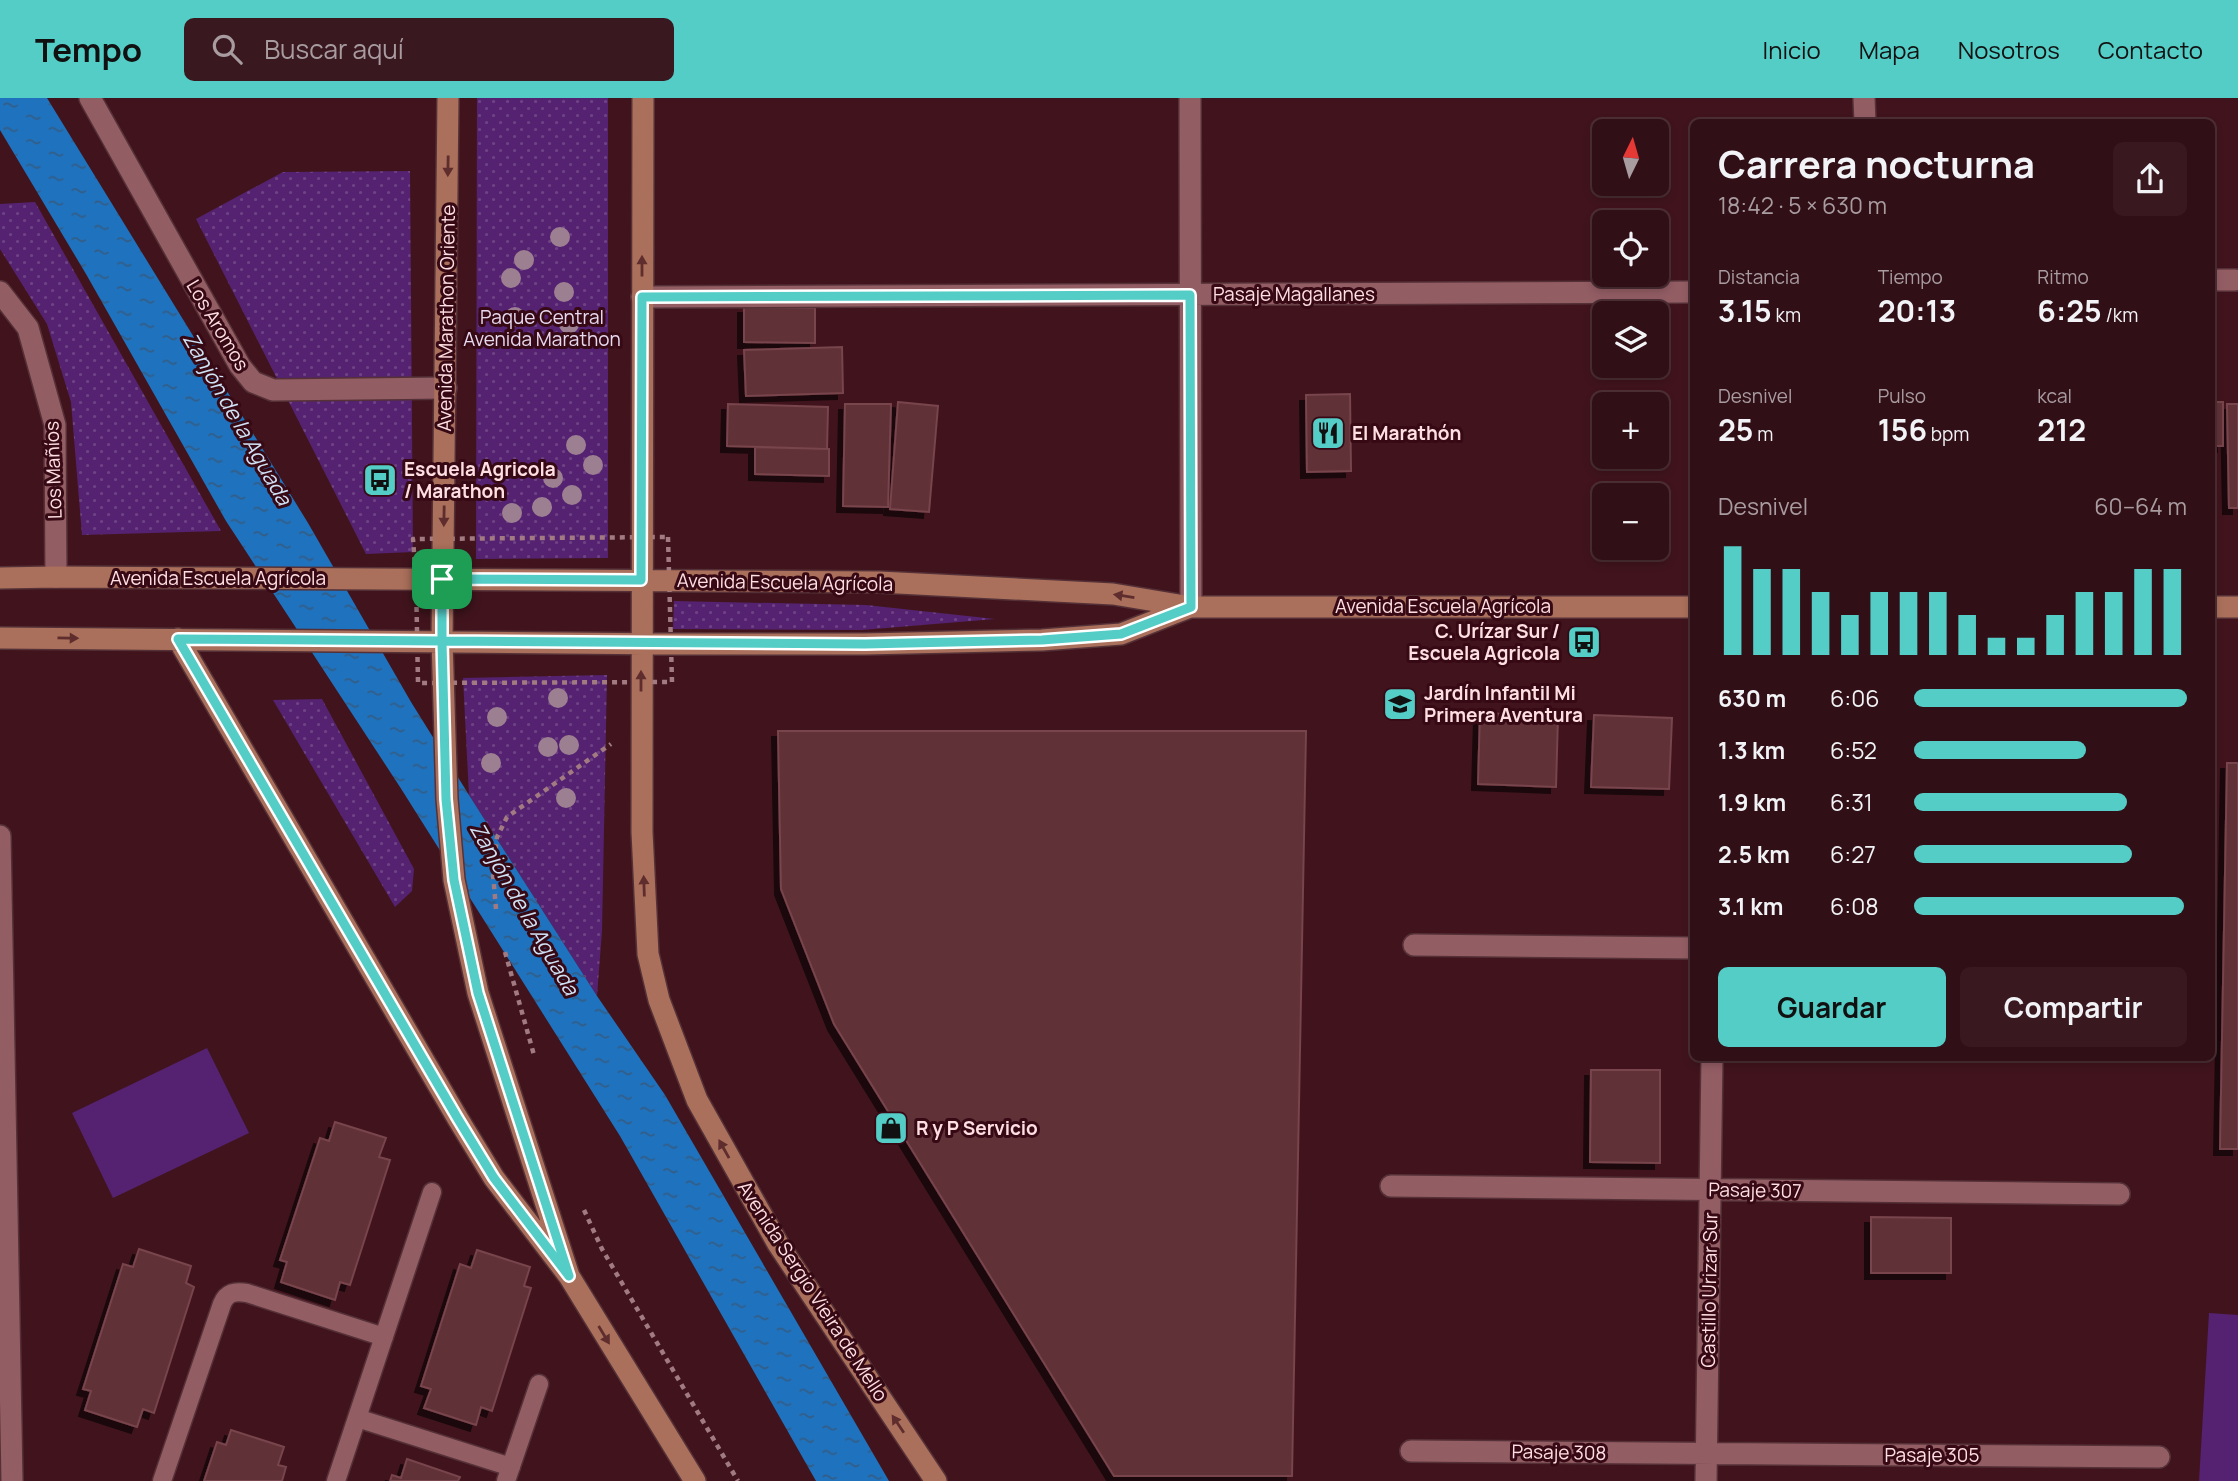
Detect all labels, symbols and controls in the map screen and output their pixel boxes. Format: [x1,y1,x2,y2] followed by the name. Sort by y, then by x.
[184,18,674,81] search box
[35,27,142,72] text: Tempo
[208,30,246,68] icon: search
[264,31,404,67] text: Buscar aquí
[1763,33,1821,66] text: Inicio
[1859,33,1920,66] text: Mapa
[1958,33,2060,66] text: Nosotros
[2098,33,2203,66] text: Contacto
[1592,119,1670,196] north arrow
[1592,119,1669,560] map controls
[1718,137,2035,189] text: Carrera nocturna
[2113,142,2187,216] button: share
[442,155,453,177] one-way arrow
[1718,189,1887,221] text: 18:42 · 5 × 630 m
[431,204,461,432] street label: Avenida Marathon Oriente
[1592,210,1669,287] button: locate
[636,255,648,277] one-way arrow
[1718,264,1800,290] text: Distancia
[1878,264,1943,290] text: Tiempo
[2037,264,2089,290] text: Ritmo
[181,275,255,375] street label: Los Aromos
[1213,281,1375,307] street label: Pasaje Magallanes
[1718,290,1772,331] text: 3.15
[1878,290,1956,331] text: 20:13
[2037,290,2102,331] text: 6:25
[1592,301,1669,378] button: layers
[1772,302,1801,328] text: km
[2102,302,2138,328] text: /km
[463,304,621,352] park label: Paque Central Avenida Marathon
[177,327,299,511] water label: Zanjón de la Aguada
[1718,383,1792,409] text: Desnivel
[1878,383,1926,409] text: Pulso
[2037,383,2072,409] text: kcal
[1592,392,1669,469] button: +
[1718,409,1753,450] text: 25
[1878,409,1927,450] text: 156
[2037,409,2086,450] text: 212
[1309,414,1347,452] restaurant icon: El Marathón
[1352,420,1461,446] place label: El Marathón
[38,421,68,519] street label: Los Mañíos
[1753,421,1773,447] text: m
[1927,421,1969,447] text: bpm
[404,456,556,504] place label: Escuela Agricola / Marathon
[361,461,399,499] bus stop icon: Escuela Agricola / Marathon
[1592,483,1669,560] button: −
[1718,490,1808,522] text: Desnivel
[2094,490,2187,522] text: 60–64 m
[438,505,450,527] one-way arrow
[412,549,472,609] pin
[423,560,461,598] icon: arrive
[110,565,326,591] street label: Avenida Escuela Agrícola
[677,567,893,597] street label: Avenida Escuela Agrícola
[1113,590,1135,601] one-way arrow
[1335,593,1551,619] street label: Avenida Escuela Agrícola
[1408,618,1560,666] place label: C. Urízar Sur / Escuela Agricola
[1565,623,1603,661] bus stop icon: C. Urízar Sur / Escuela Agricola
[57,632,79,644] one-way arrow
[635,670,647,692] one-way arrow
[1424,680,1583,728] place label: Jardín Infantil Mi Primera Aventura
[1718,682,1786,714] text: 630 m
[1830,682,1879,714] text: 6:06
[1381,685,1419,723] school or university icon: Jardín Infantil Mi Primera Aventura
[1718,734,1785,766] text: 1.3 km
[1830,734,1877,766] text: 6:52
[1718,786,1786,818] text: 1.9 km
[1830,786,1873,818] text: 6:31
[464,817,586,1001] water label: Zanjón de la Aguada
[1718,838,1790,870] text: 2.5 km
[1830,838,1876,870] text: 6:27
[638,875,649,897] one-way arrow
[1718,890,1783,922] text: 3.1 km
[1830,890,1879,922] text: 6:08
[1718,967,1946,1047] button: Guardar
[1960,967,2187,1047] button: Compartir
[872,1109,910,1147] shop icon: R y P Servicio
[916,1115,1038,1141] place label: R y P Servicio
[718,1140,730,1159] one-way arrow
[732,1176,894,1406] street label: Avenida Sergio Vieira de Mello
[1708,1176,1802,1204] street label: Pasaje 307
[1695,1212,1723,1368] street label: Castillo Urizar Sur
[597,1325,610,1345] one-way arrow
[892,1414,905,1434] one-way arrow
[1511,1438,1607,1466] street label: Pasaje 308
[1885,1442,1979,1468] street label: Pasaje 305

